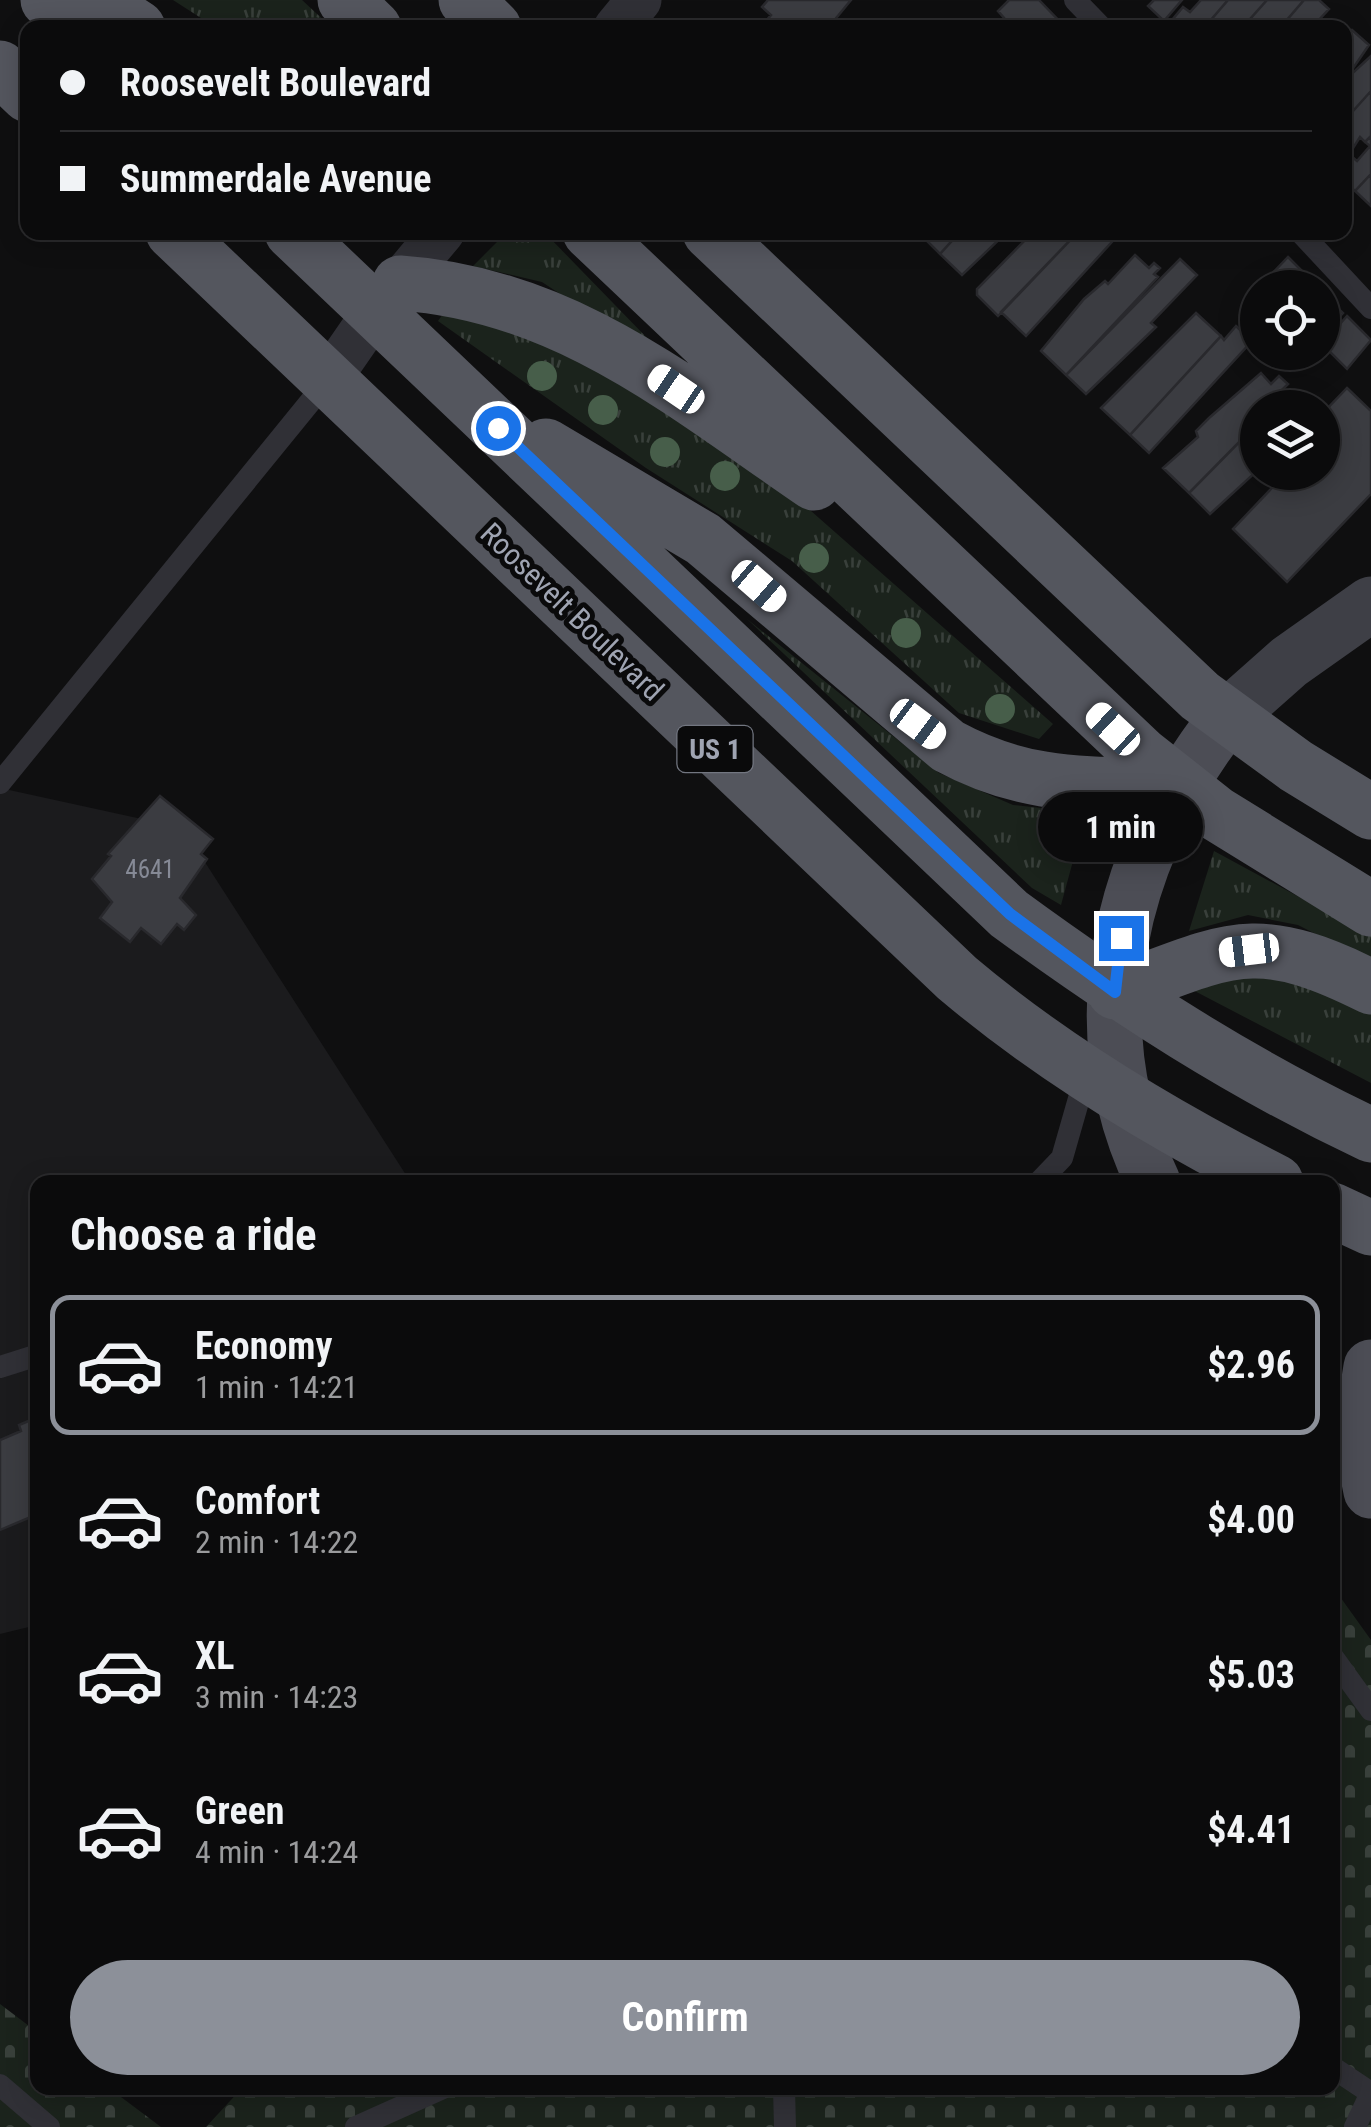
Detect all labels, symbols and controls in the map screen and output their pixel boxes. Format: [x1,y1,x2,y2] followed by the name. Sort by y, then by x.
[120,61,431,105] text: Roosevelt Boulevard
[120,157,432,201] text: Summerdale Avenue
[1240,270,1340,490] map controls
[1240,270,1340,370] button: locate
[643,360,709,418] car
[1240,390,1340,490] button: layers
[476,406,521,451] route start
[474,516,671,708] street label: Roosevelt Boulevard
[727,555,791,617] car
[885,694,951,754] car
[1081,698,1145,760] car
[678,726,752,772] road number: US 1
[1038,793,1204,863] callout: 1 min
[1085,808,1156,846] text: 1 min
[125,855,175,884] house number: 4641
[1099,916,1144,961] route end
[1217,931,1281,969] car
[70,1208,317,1261] text: Choose a ride
[75,1320,165,1410] icon: car
[195,1324,332,1368] text: Economy
[1207,1343,1295,1387] text: $2.96
[195,1368,358,1406] text: 1 min · 14:21
[75,1475,165,1565] icon: car
[195,1479,320,1523] text: Comfort
[1207,1498,1295,1542] text: $4.00
[195,1523,358,1561] text: 2 min · 14:22
[75,1630,165,1720] icon: car
[195,1634,234,1678] text: XL
[1207,1653,1295,1697] text: $5.03
[195,1678,358,1716] text: 3 min · 14:23
[75,1785,165,1875] icon: car
[195,1789,285,1833] text: Green
[1207,1808,1295,1852] text: $4.41
[195,1833,358,1871] text: 4 min · 14:24
[70,1960,1300,2075] button: Confirm

